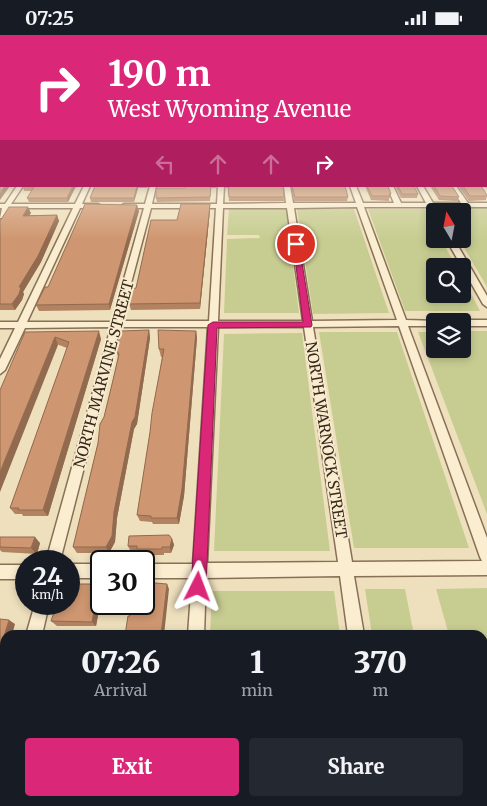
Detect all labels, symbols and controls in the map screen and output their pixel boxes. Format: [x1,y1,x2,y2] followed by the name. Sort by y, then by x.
[25,6,74,30] text: 07:25
[108,52,211,96] text: 190 m
[25,55,90,120] icon: right
[108,95,351,123] text: West Wyoming Avenue
[151,150,179,178] icon: left
[204,150,232,178] icon: ahead
[257,150,285,178] icon: ahead
[310,150,338,178] icon: right
[426,203,471,247] north arrow
[426,203,471,358] map controls
[275,223,317,265] pin
[282,230,310,258] icon: arrive
[426,258,471,303] button: search
[69,277,138,470] street label: NORTH MARVINE STREET
[426,313,471,358] button: layers
[302,340,352,540] street label: NORTH WARNOCK STREET
[90,550,155,615] speed limit sign: 30
[32,560,63,592] text: 24
[171,560,223,612] position arrow
[32,587,63,602] text: km/h
[81,643,160,681] text: 07:26
[250,643,264,681] text: 1
[354,643,407,681] text: 370
[94,680,147,700] text: Arrival
[241,680,273,700] text: min
[372,680,388,700] text: m
[25,738,239,796] button: Exit
[249,738,463,796] button: Share

